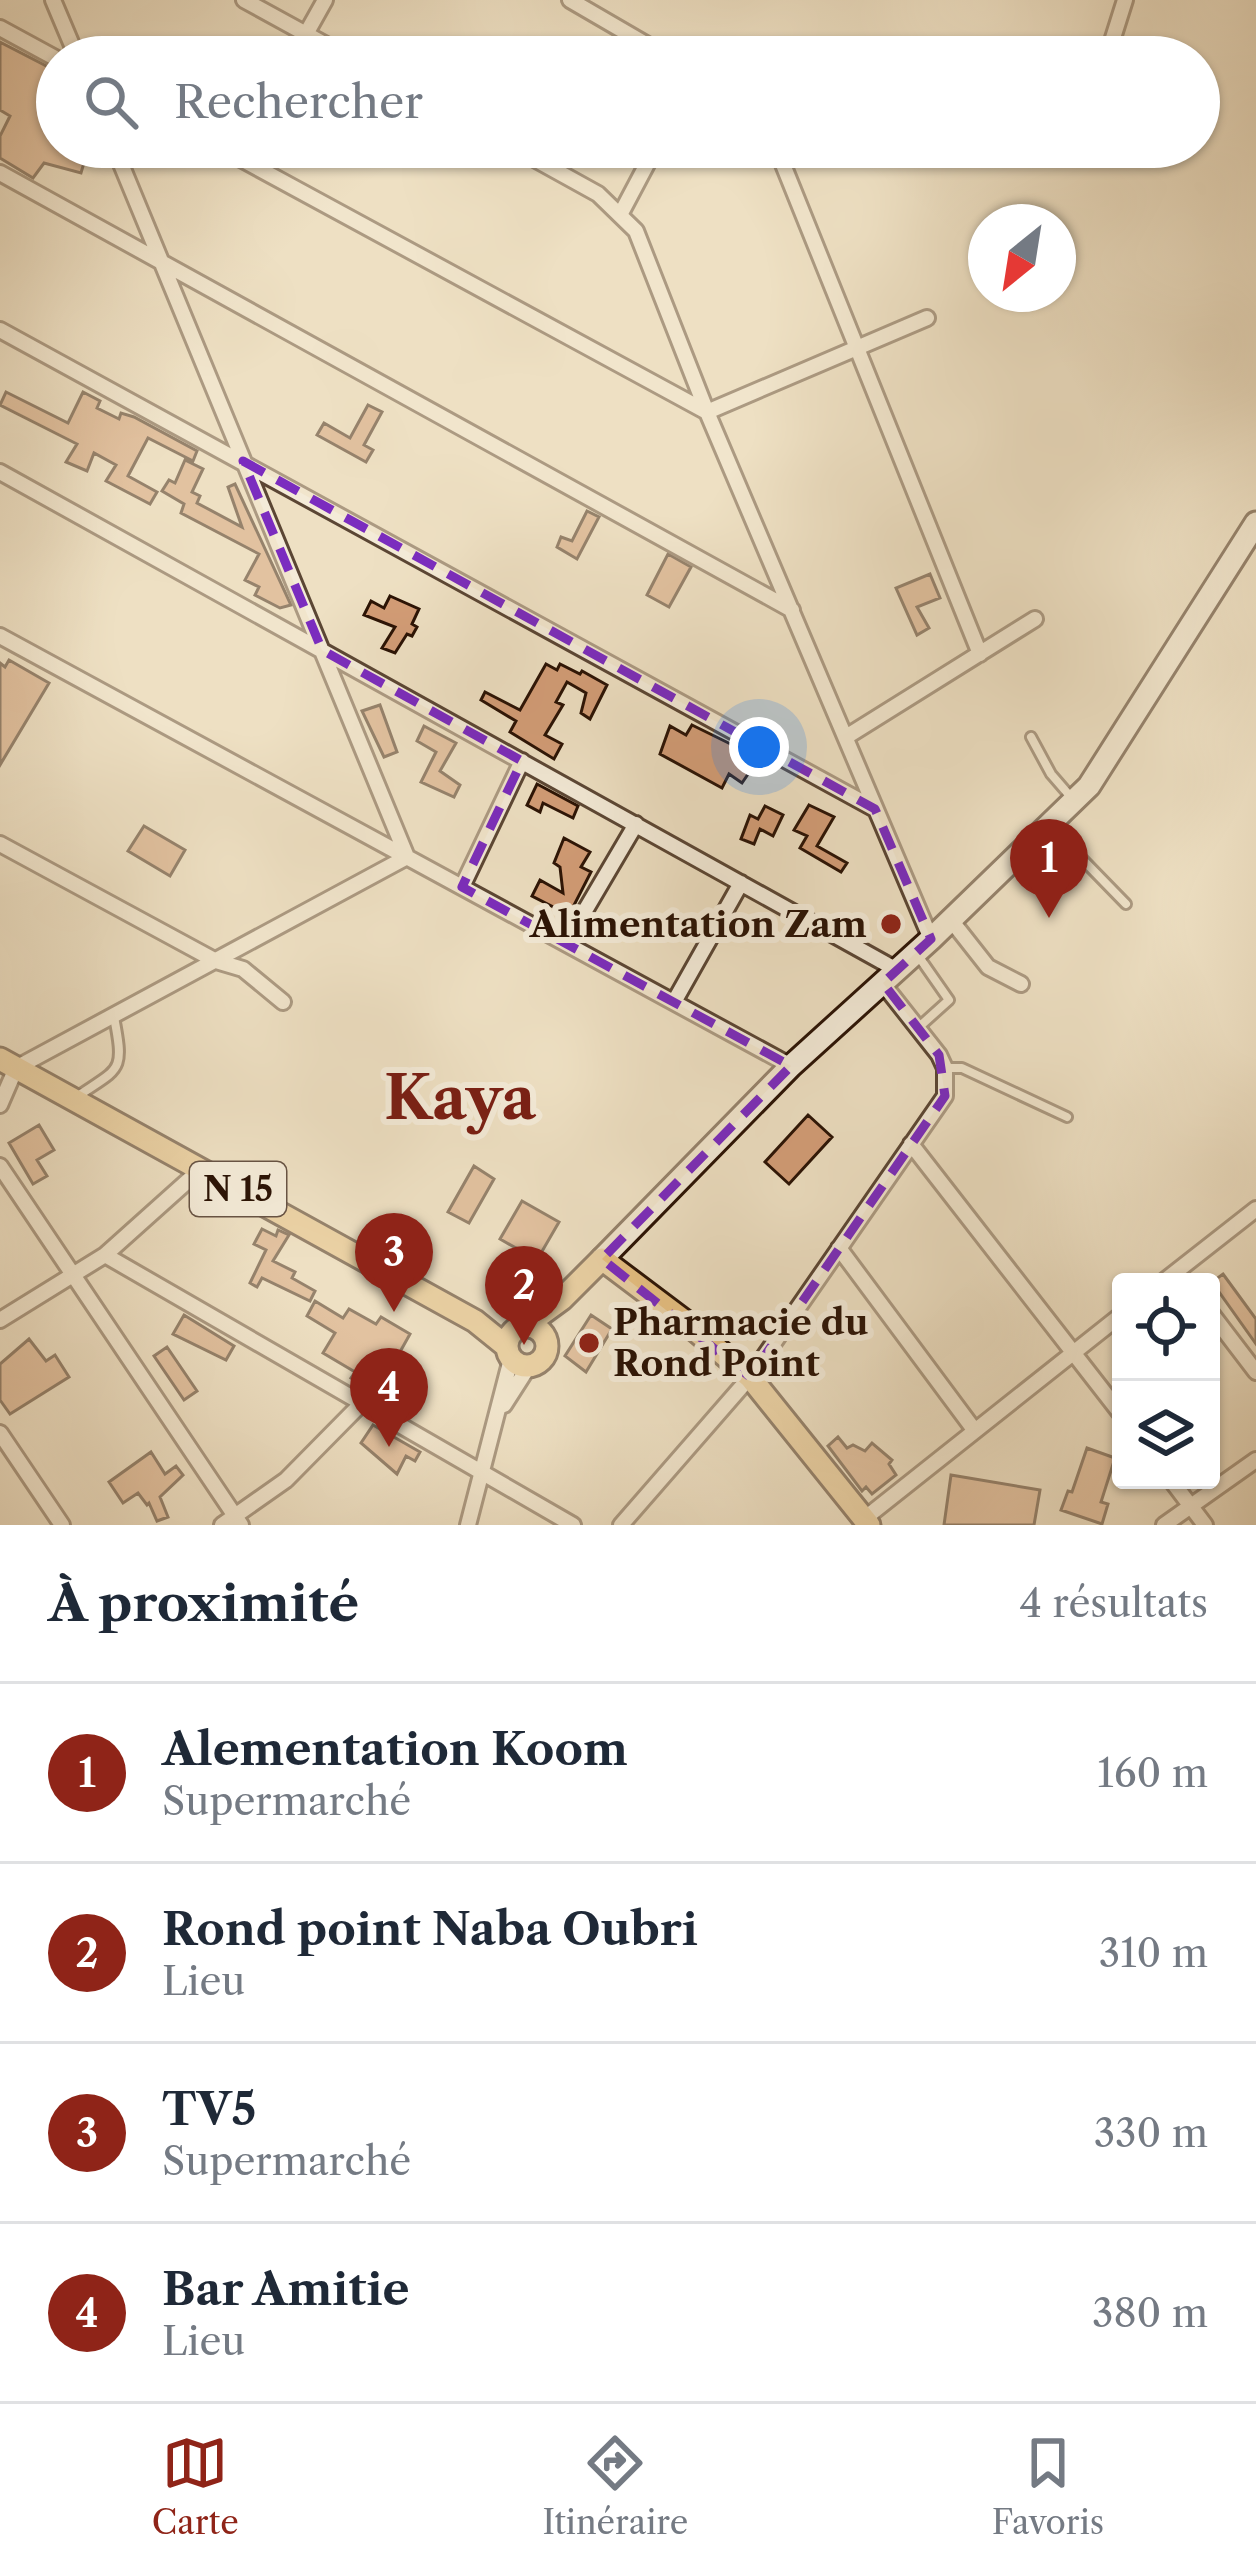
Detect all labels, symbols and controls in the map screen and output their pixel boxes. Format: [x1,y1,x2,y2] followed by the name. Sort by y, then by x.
[36,36,1220,168] search box
[78,69,144,135] icon: search
[174,74,423,130] text: Rechercher
[968,204,1076,312] north arrow
[729,717,789,777] your location
[1010,819,1088,918] pin: 1
[529,902,867,946] place label: Alimentation Zam
[878,911,904,937] marker: Alimentation Zam
[384,1061,537,1135] district label: Kaya
[190,1162,286,1216] road number: N 15
[355,1213,433,1312] pin: 3
[485,1246,563,1345] pin: 2
[1112,1273,1220,1489] map controls
[1112,1273,1220,1381] button: locate
[613,1300,869,1385] place label: Pharmacie du Rond Point
[576,1330,602,1356] marker: Pharmacie du Rond Point
[350,1348,428,1447] pin: 4
[1112,1381,1220,1489] button: layers
[48,1572,359,1634] text: À proximité
[1020,1579,1208,1627] text: 4 résultats
[162,1721,628,1777] text: Alementation Koom
[78,1749,96,1797] text: 1
[1097,1749,1208,1797] text: 160 m
[162,1777,411,1825] text: Supermarché
[162,1901,698,1957] text: Rond point Naba Oubri
[75,1929,99,1977] text: 2
[1099,1929,1208,1977] text: 310 m
[162,1957,245,2005] text: Lieu
[162,2081,256,2137] text: TV5
[76,2109,98,2157] text: 3
[1094,2109,1208,2157] text: 330 m
[162,2137,411,2185] text: Supermarché
[162,2261,409,2317] text: Bar Amitie
[75,2289,99,2337] text: 4
[1092,2289,1208,2337] text: 380 m
[162,2317,245,2365] text: Lieu
[152,2430,239,2543] tab: Carte
[542,2430,688,2543] tab: Itinéraire
[992,2430,1104,2543] tab: Favoris

